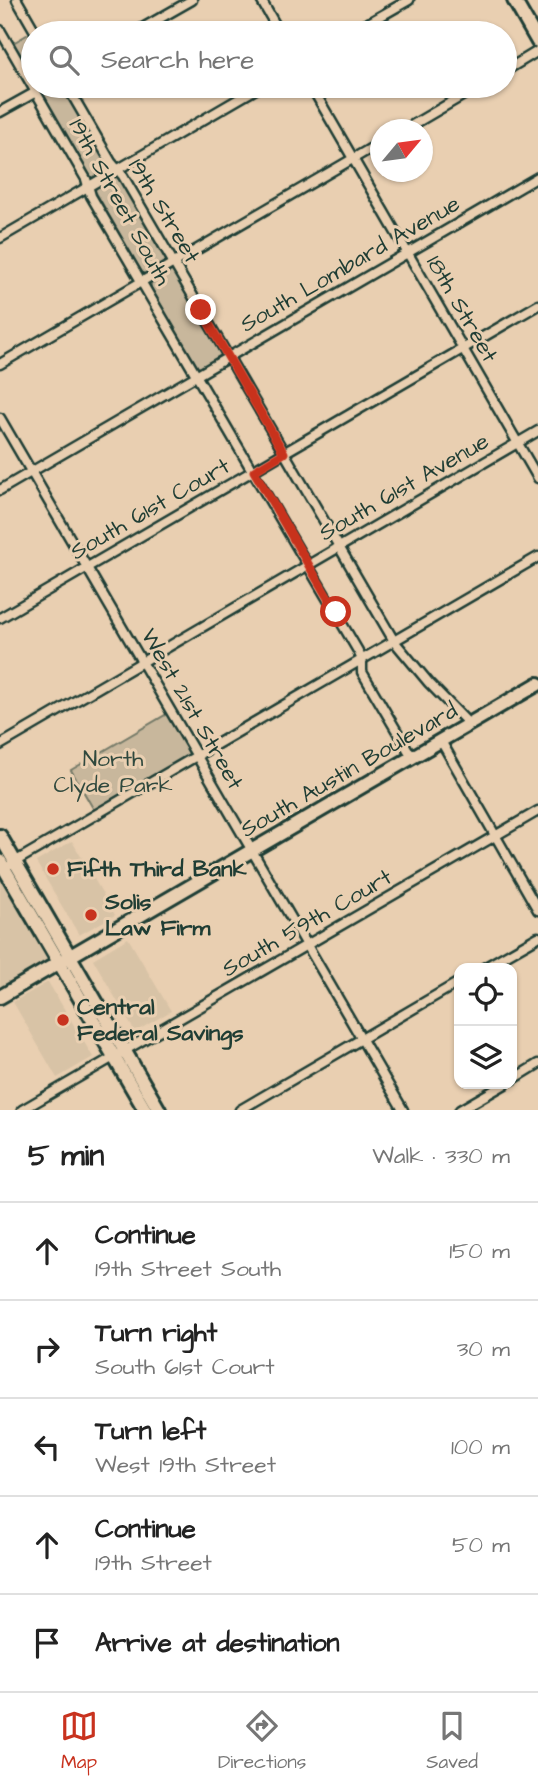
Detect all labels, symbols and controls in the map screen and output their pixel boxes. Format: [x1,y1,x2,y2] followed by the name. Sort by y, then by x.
[21,21,517,98] search box
[45,41,83,79] icon: search
[101,42,254,78] text: Search here
[63,114,177,290] street label: 19th Street South
[370,119,433,182] north arrow
[122,154,206,268] street label: 19th Street
[234,188,466,340] street label: South Lombard Avenue
[418,250,506,369] street label: 18th Street
[185,294,216,325] route end
[313,425,495,549] street label: South 61st Avenue
[64,450,236,568] street label: South 61st Court
[320,596,351,627] route start
[133,623,252,796] street label: West 21st Street
[235,695,464,845] street label: South Austin Boulevard
[53,743,173,802] park label: North Clyde Park
[67,853,247,885] place label: Fifth Third Bank
[45,861,61,877] marker: Fifth Third Bank
[216,861,399,985] street label: South 59th Court
[104,886,212,944] place label: Solis Law Firm
[83,907,99,923] marker: Solis Law Firm
[454,963,517,1089] map controls
[454,963,517,1026] button: locate
[77,991,244,1050] place label: Central Federal Savings
[55,1012,71,1028] marker: Central Federal Savings
[454,1026,517,1089] button: layers
[28,1135,104,1177] text: 5 min
[372,1140,510,1172] text: Walk · 330 m
[95,1217,196,1253] text: Continue
[28,1232,66,1270] icon: ahead
[449,1235,510,1267] text: 150 m
[95,1253,281,1285] text: 19th Street South
[95,1315,217,1351] text: Turn right
[28,1330,66,1368] icon: right
[457,1333,510,1365] text: 30 m
[95,1351,275,1383] text: South 61st Court
[95,1413,206,1449] text: Turn left
[28,1428,66,1466] icon: left
[451,1431,510,1463] text: 100 m
[95,1449,276,1481] text: West 19th Street
[95,1511,196,1547] text: Continue
[28,1526,66,1564] icon: ahead
[452,1529,510,1561] text: 50 m
[95,1547,212,1579] text: 19th Street
[28,1624,66,1662] icon: arrive
[95,1625,340,1661] text: Arrive at destination
[60,1707,98,1776] tab: Map
[218,1707,306,1776] tab: Directions
[426,1707,478,1776] tab: Saved

